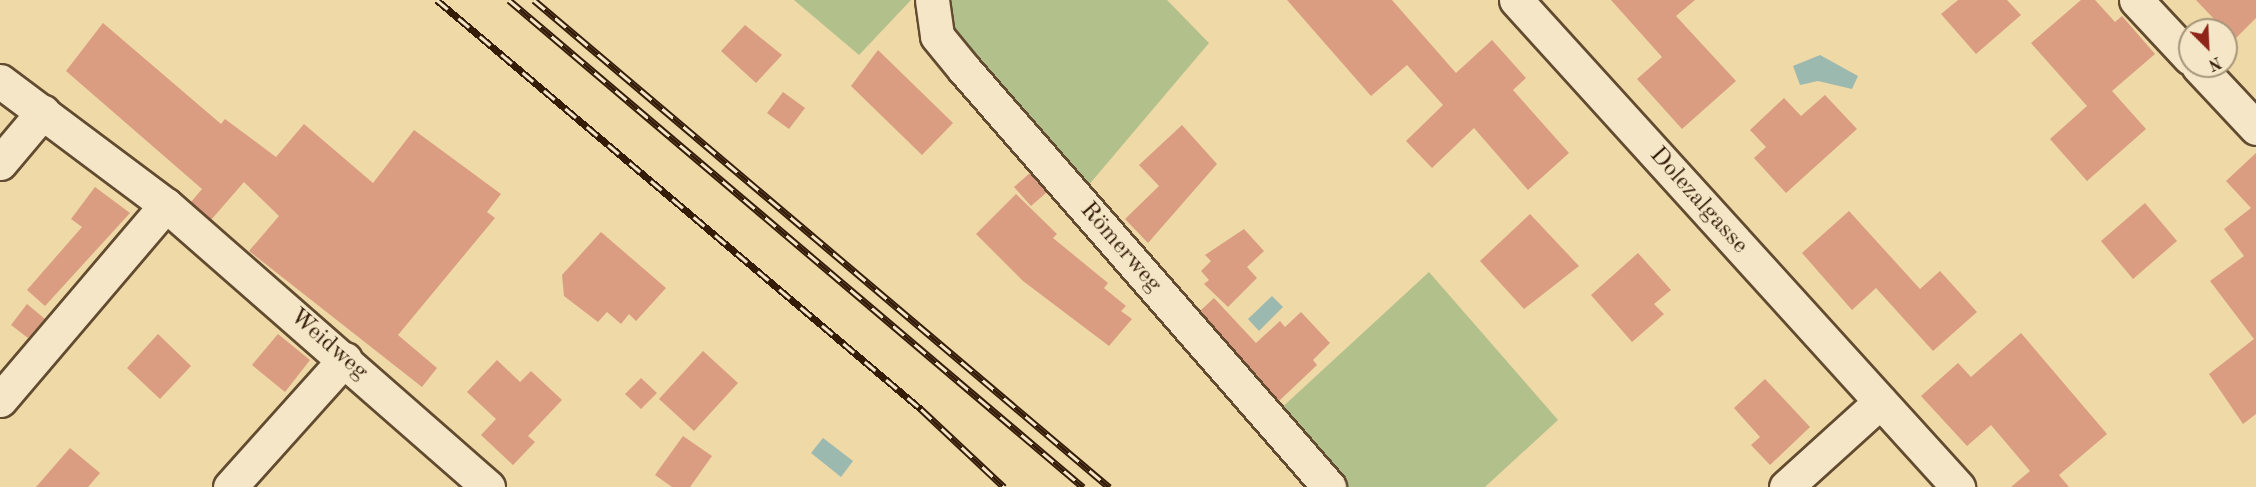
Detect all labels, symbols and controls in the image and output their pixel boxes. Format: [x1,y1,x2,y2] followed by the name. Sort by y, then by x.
[2178,18,2238,78] north arrow
[2206,53,2223,72] text: N
[1643,142,1753,260] street label: Dolezalgasse
[1073,197,1167,299] street label: Römerweg
[283,303,373,387] street label: Weidweg

